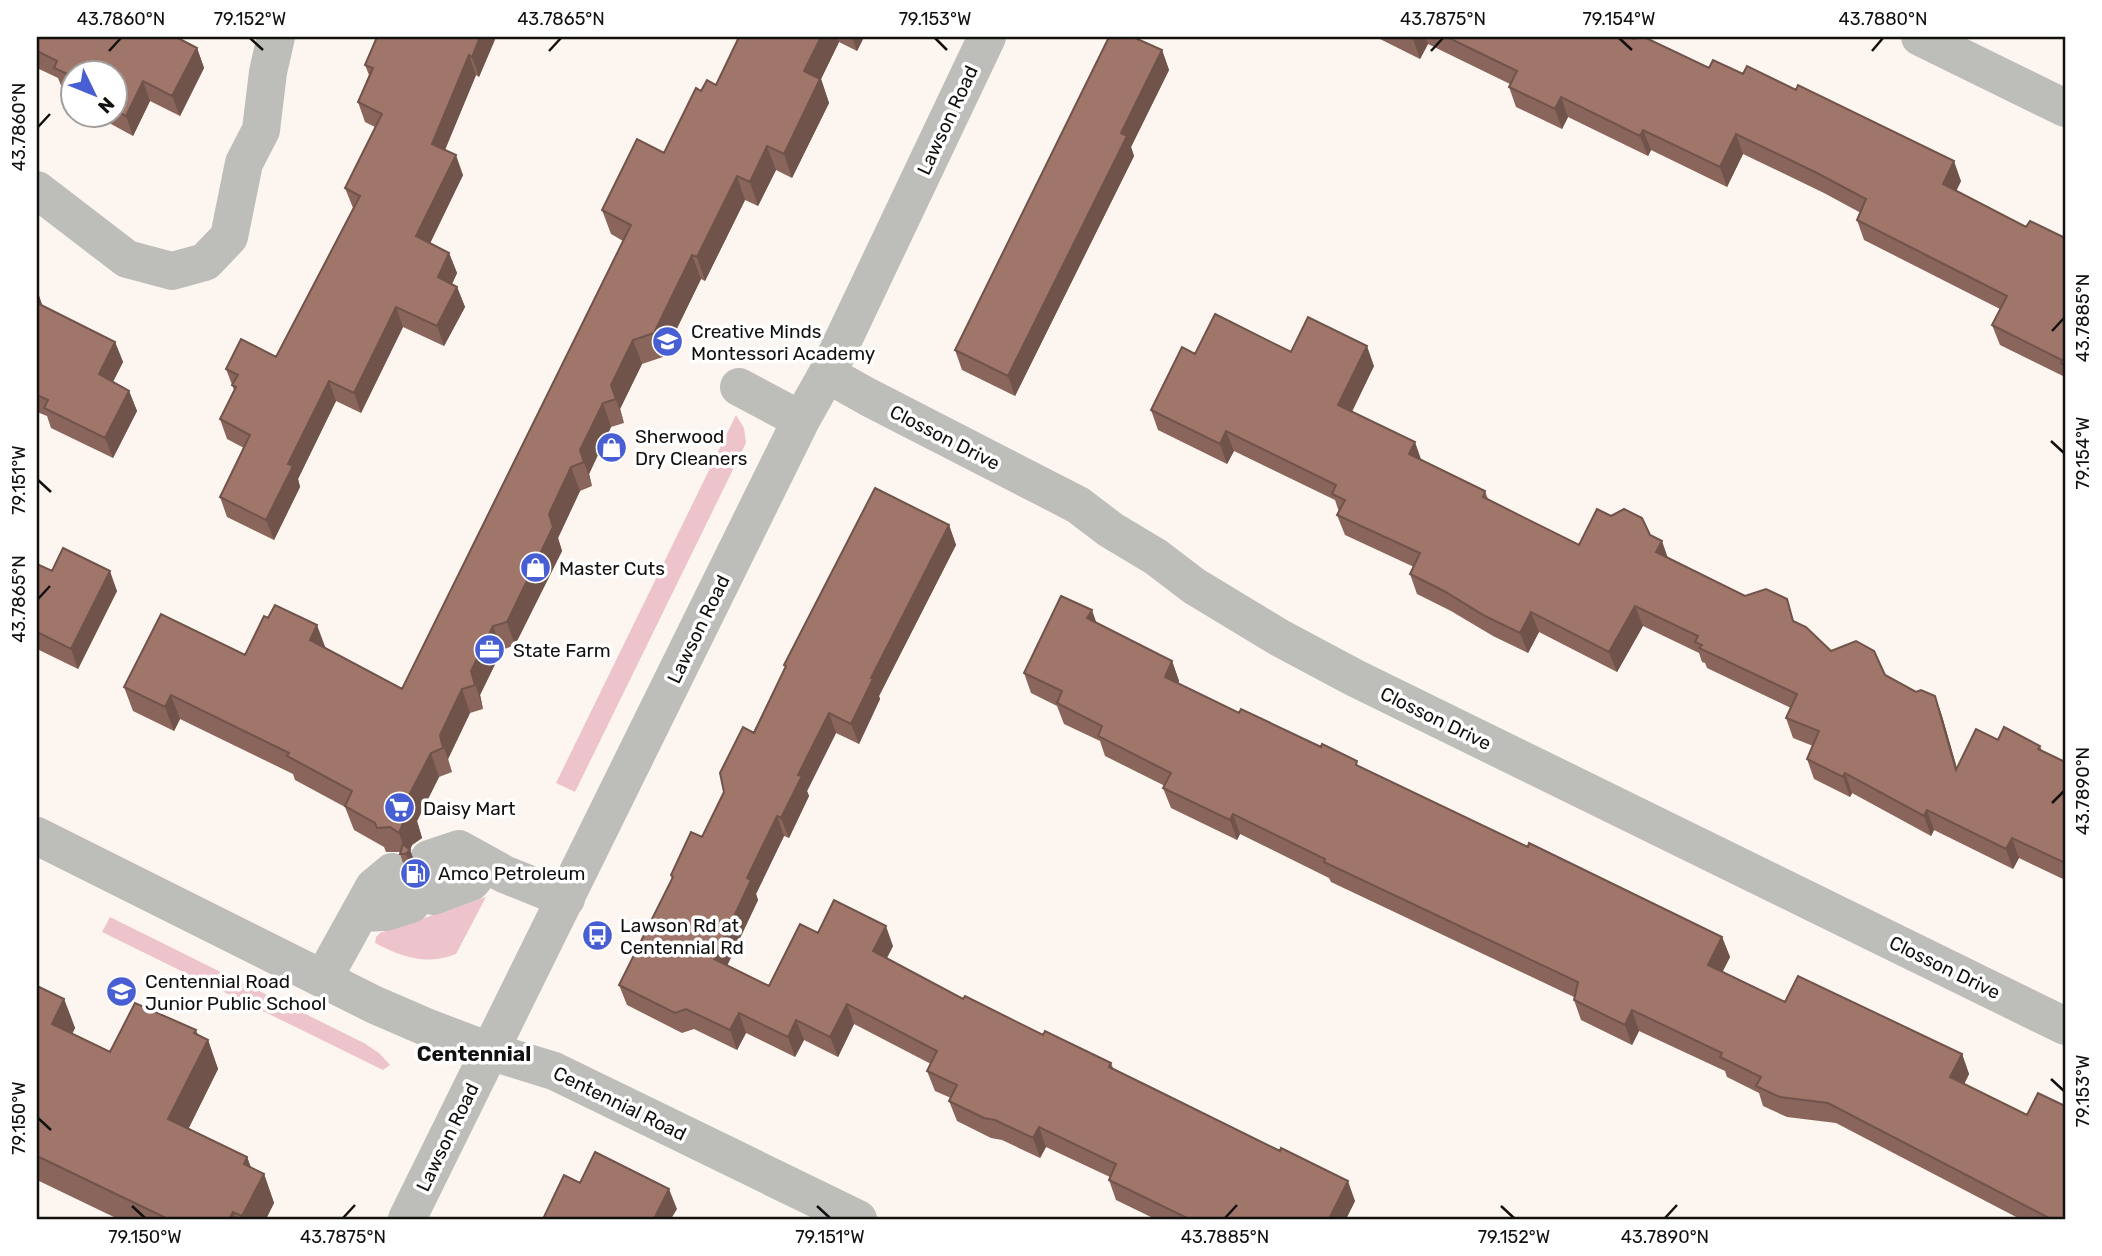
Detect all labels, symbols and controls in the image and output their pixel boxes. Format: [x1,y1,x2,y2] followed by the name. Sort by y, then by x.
[77,8,165,30] text: 43.7860°N
[214,8,286,30] text: 79.152°W
[517,8,605,30] text: 43.7865°N
[899,8,971,30] text: 79.153°W
[1400,8,1486,30] text: 43.7875°N
[1582,8,1656,30] text: 79.154°W
[1838,8,1928,30] text: 43.7880°N
[60,60,130,130] north arrow
[912,62,983,179] street label: Lawson Road
[8,83,30,171] text: 43.7860°N
[93,92,119,118] text: N
[2072,274,2094,362] text: 43.7885°N
[691,320,875,365] place label: Creative Minds Montessori Academy
[651,325,685,359] school or university icon: Creative Minds Montessori Academy
[886,400,1004,475] street label: Closson Drive
[2072,416,2094,490] text: 79.154°W
[635,425,747,470] place label: Sherwood Dry Cleaners
[595,430,629,464] shop icon: Sherwood Dry Cleaners
[8,445,30,515] text: 79.151°W
[519,551,553,585] shop icon: Master Cuts
[8,555,30,643] text: 43.7865°N
[559,557,665,580] place label: Master Cuts
[662,571,735,687] street label: Lawson Road
[473,633,507,667] office icon: State Farm
[513,639,611,662] place label: State Farm
[1377,682,1495,755] street label: Closson Drive
[2072,747,2094,835] text: 43.7890°N
[383,791,417,825] supermarket icon: Daisy Mart
[423,797,516,820] place label: Daisy Mart
[398,856,432,890] fuel station icon: Amco Petroleum
[438,862,585,885] place label: Amco Petroleum
[620,914,744,959] place label: Lawson Rd at Centennial Rd
[580,919,614,953] bus stop icon: Lawson Rd at Centennial Rd
[1886,931,2004,1004] street label: Closson Drive
[145,970,326,1015] place label: Centennial Road Junior Public School
[105,975,139,1009] school or university icon: Centennial Road Junior Public School
[417,1041,531,1066] district label: Centennial
[2072,1055,2094,1127] text: 79.153°W
[550,1061,690,1146] street label: Centennial Road
[411,1079,484,1195] street label: Lawson Road
[8,1081,30,1155] text: 79.150°W
[108,1226,182,1248] text: 79.150°W
[300,1226,386,1248] text: 43.7875°N
[795,1226,865,1248] text: 79.151°W
[1181,1226,1269,1248] text: 43.7885°N
[1478,1226,1550,1248] text: 79.152°W
[1621,1226,1709,1248] text: 43.7890°N

